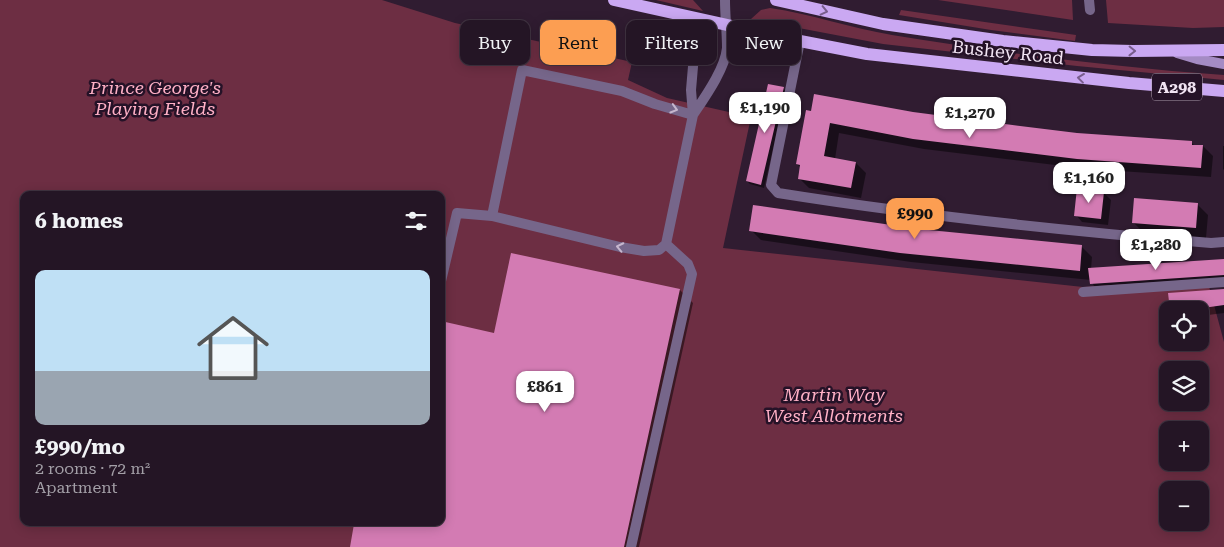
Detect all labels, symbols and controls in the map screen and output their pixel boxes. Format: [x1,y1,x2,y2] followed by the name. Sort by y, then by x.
[819,5,828,16] one-way arrow
[460,20,530,65] chip: Buy
[540,20,616,65] chip: Rent
[626,20,717,65] chip: Filters
[727,20,801,65] chip: New
[951,36,1065,68] street label: Bushey Road
[1128,46,1136,56] one-way arrow
[1077,73,1085,84] one-way arrow
[1152,74,1202,100] road number: A298
[88,77,221,119] park label: Prince George's Playing Fields
[724,92,806,134] pin: £1,190
[929,96,1011,139] pin: £1,270
[740,98,790,117] text: £1,190
[670,103,678,114] one-way arrow
[945,103,995,122] text: £1,270
[1048,162,1130,204] pin: £1,160
[1064,168,1114,187] text: £1,160
[885,198,945,240] pin: £990
[897,204,933,223] text: £990
[402,207,430,235] icon: filters
[35,209,123,233] text: 6 homes
[1115,228,1197,271] pin: £1,280
[1131,235,1181,254] text: £1,280
[615,242,624,252] one-way arrow
[1159,301,1209,531] map controls
[1159,301,1209,351] button: locate
[188,303,278,393] icon: home
[1159,361,1209,411] button: layers
[515,370,575,413] pin: £861
[527,377,563,396] text: £861
[765,384,903,426] park label: Martin Way West Allotments
[1159,421,1209,471] button: +
[35,435,125,459] text: £990/mo
[35,459,150,478] text: 2 rooms · 72 m²
[35,478,118,497] text: Apartment
[1159,481,1209,531] button: −

